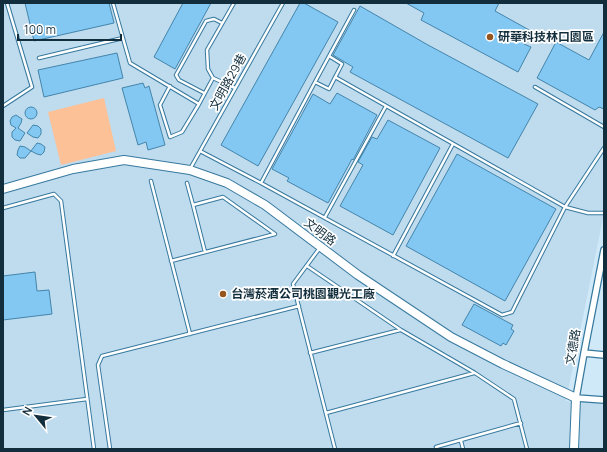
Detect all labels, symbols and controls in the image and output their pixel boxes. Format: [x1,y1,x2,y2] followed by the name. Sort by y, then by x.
[18,16,121,42] scale bar
[24,21,56,38] text: 100 m
[498,28,594,45] place label: 研華科技林口園區
[485,32,495,42] marker: 研華科技林口園區
[205,50,250,113] street label: 文明路29巷
[301,214,340,249] street label: 文明路
[231,285,375,302] place label: 台灣菸酒公司桃園觀光工廠
[218,289,228,299] marker: 台灣菸酒公司桃園觀光工廠
[561,328,584,366] street label: 文德路
[16,396,56,436] north arrow
[18,404,35,418] text: N

